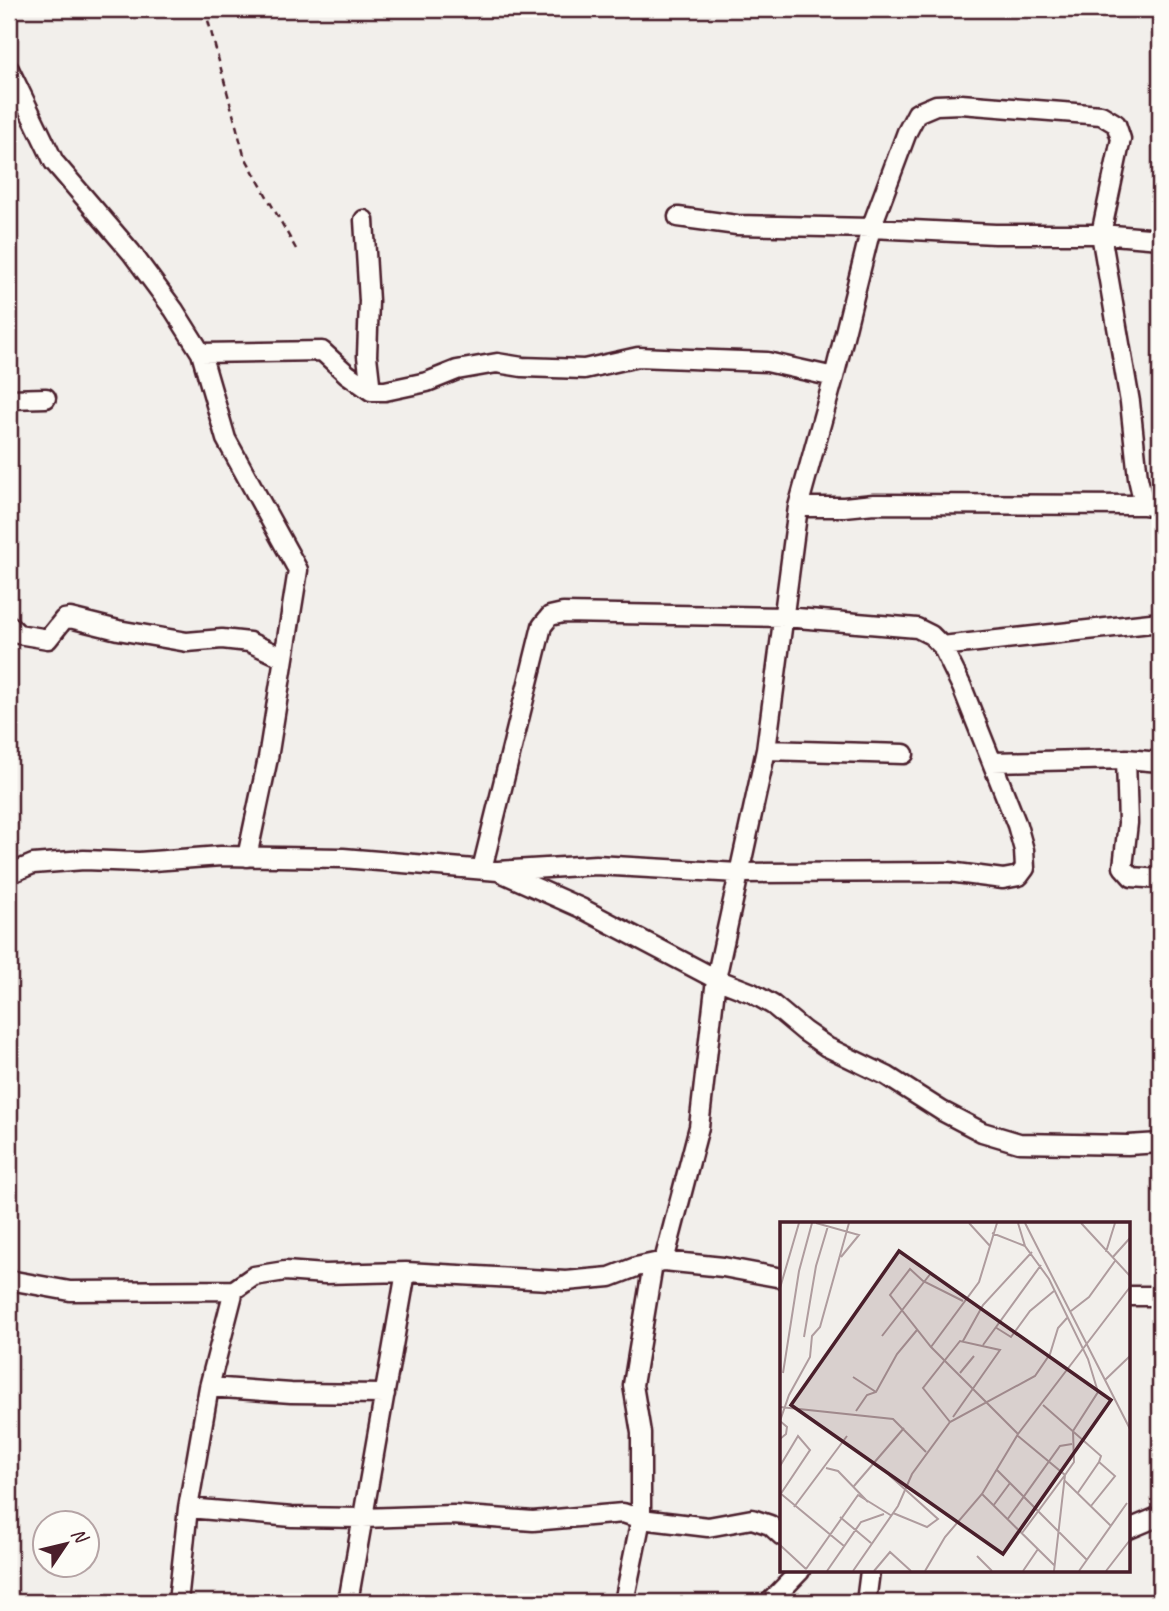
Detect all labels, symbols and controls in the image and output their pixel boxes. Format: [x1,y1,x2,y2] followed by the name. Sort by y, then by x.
[780,1222,1130,1572] inset map
[32,1510,102,1580] north arrow
[66,1523,94,1549] text: N

